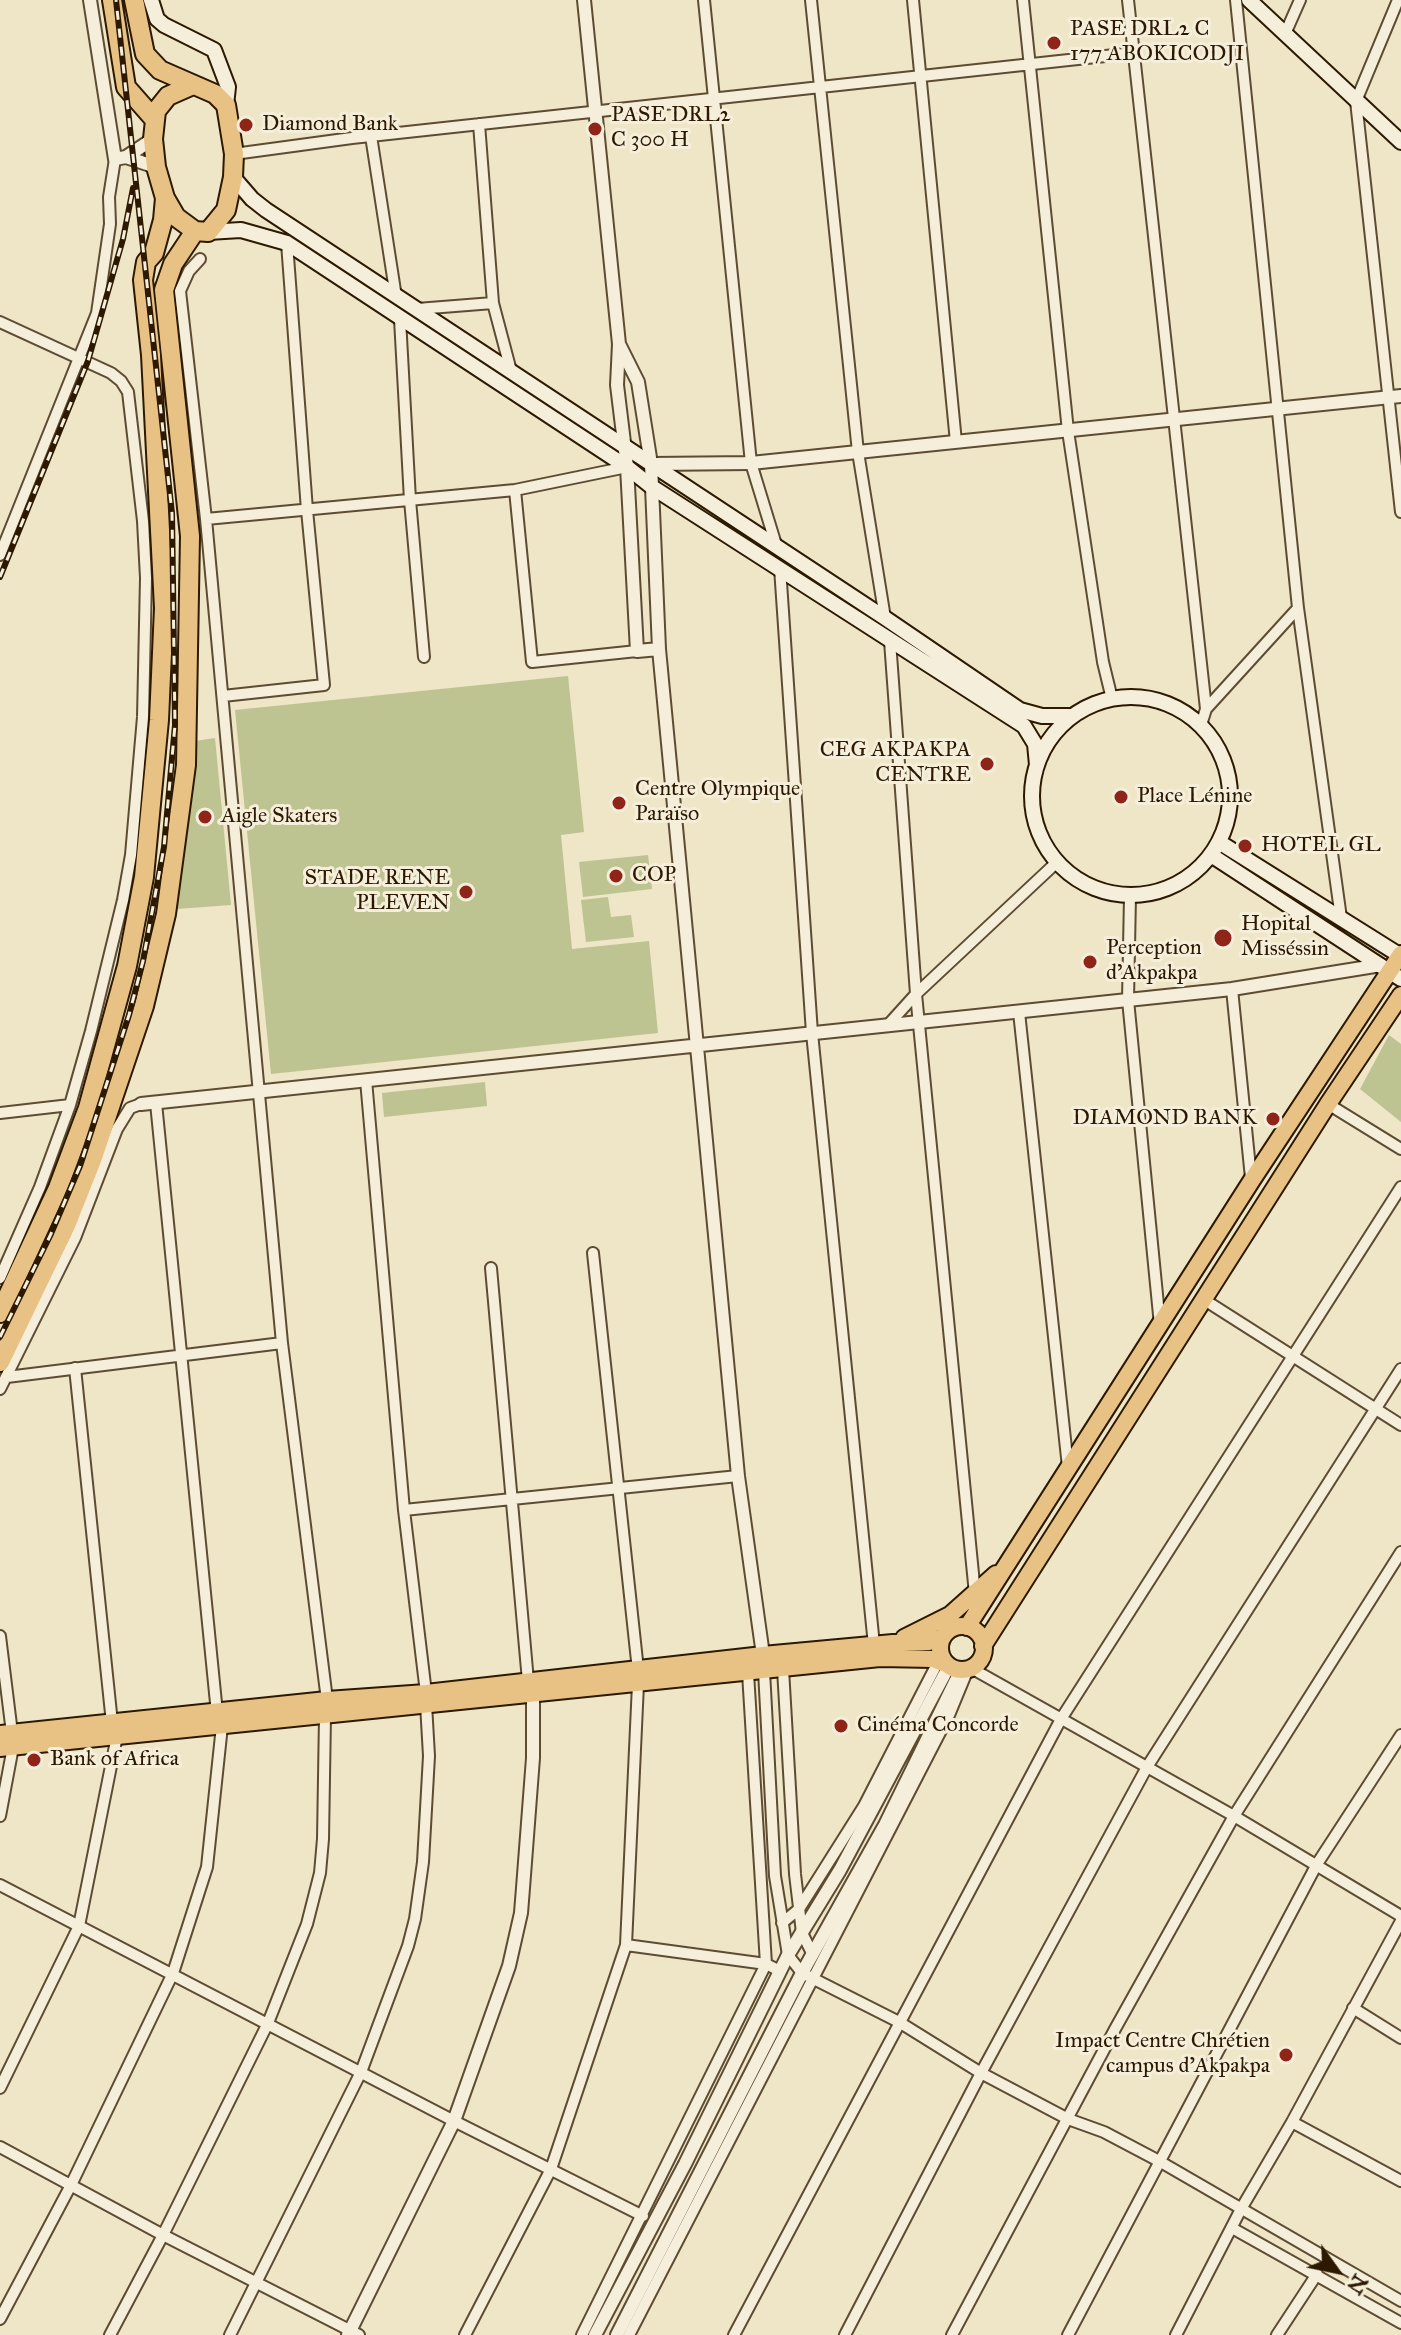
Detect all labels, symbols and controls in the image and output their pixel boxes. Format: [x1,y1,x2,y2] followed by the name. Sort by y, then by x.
[1070,17,1244,68] place label: PASE DRL2 C 177 ABOKICODJI
[1045,34,1063,52] marker: PASE DRL2 C 177 ABOKICODJI
[611,103,731,154] place label: PASE DRL2 C 300 H
[262,112,398,138] place label: Diamond Bank
[237,116,255,134] marker: Diamond Bank
[586,120,604,138] marker: PASE DRL2 C 300 H
[820,738,971,790] place label: CEG AKPAKPA CENTRE
[978,755,996,773] marker: CEG AKPAKPA CENTRE
[635,777,800,828] place label: Centre Olympique Paraïso
[1137,784,1252,810] place label: Place Lénine
[1112,788,1130,806] marker: Place Lénine
[610,794,628,812] marker: Centre Olympique Paraïso
[221,804,337,830] place label: Aigle Skaters
[196,808,214,826] marker: Aigle Skaters
[1261,833,1381,859] place label: HOTEL GL
[1236,837,1254,855] marker: HOTEL GL
[632,863,676,889] place label: COP
[305,866,450,918] place label: STADE RENE PLEVEN
[607,867,625,885] marker: COP
[457,883,475,901] marker: STADE RENE PLEVEN
[1241,912,1329,964] place label: Hopital Misséssin
[1212,927,1234,949] marker: Hopital Misséssin
[1106,936,1202,988] place label: Perception d'Akpakpa
[1081,953,1099,971] marker: Perception d'Akpakpa
[1072,1106,1257,1132] place label: DIAMOND BANK
[1264,1110,1282,1128] marker: DIAMOND BANK
[857,1713,1019,1739] place label: Cinéma Concorde
[832,1717,850,1735] marker: Cinéma Concorde
[50,1747,179,1773] place label: Bank of Africa
[25,1751,43,1769] marker: Bank of Africa
[1055,2029,1270,2080] place label: Impact Centre Chrétien campus d'Akpakpa
[1277,2046,1295,2064] marker: Impact Centre Chrétien campus d'Akpakpa
[1297,2231,1377,2311] north arrow
[1341,2269,1374,2300] text: N

